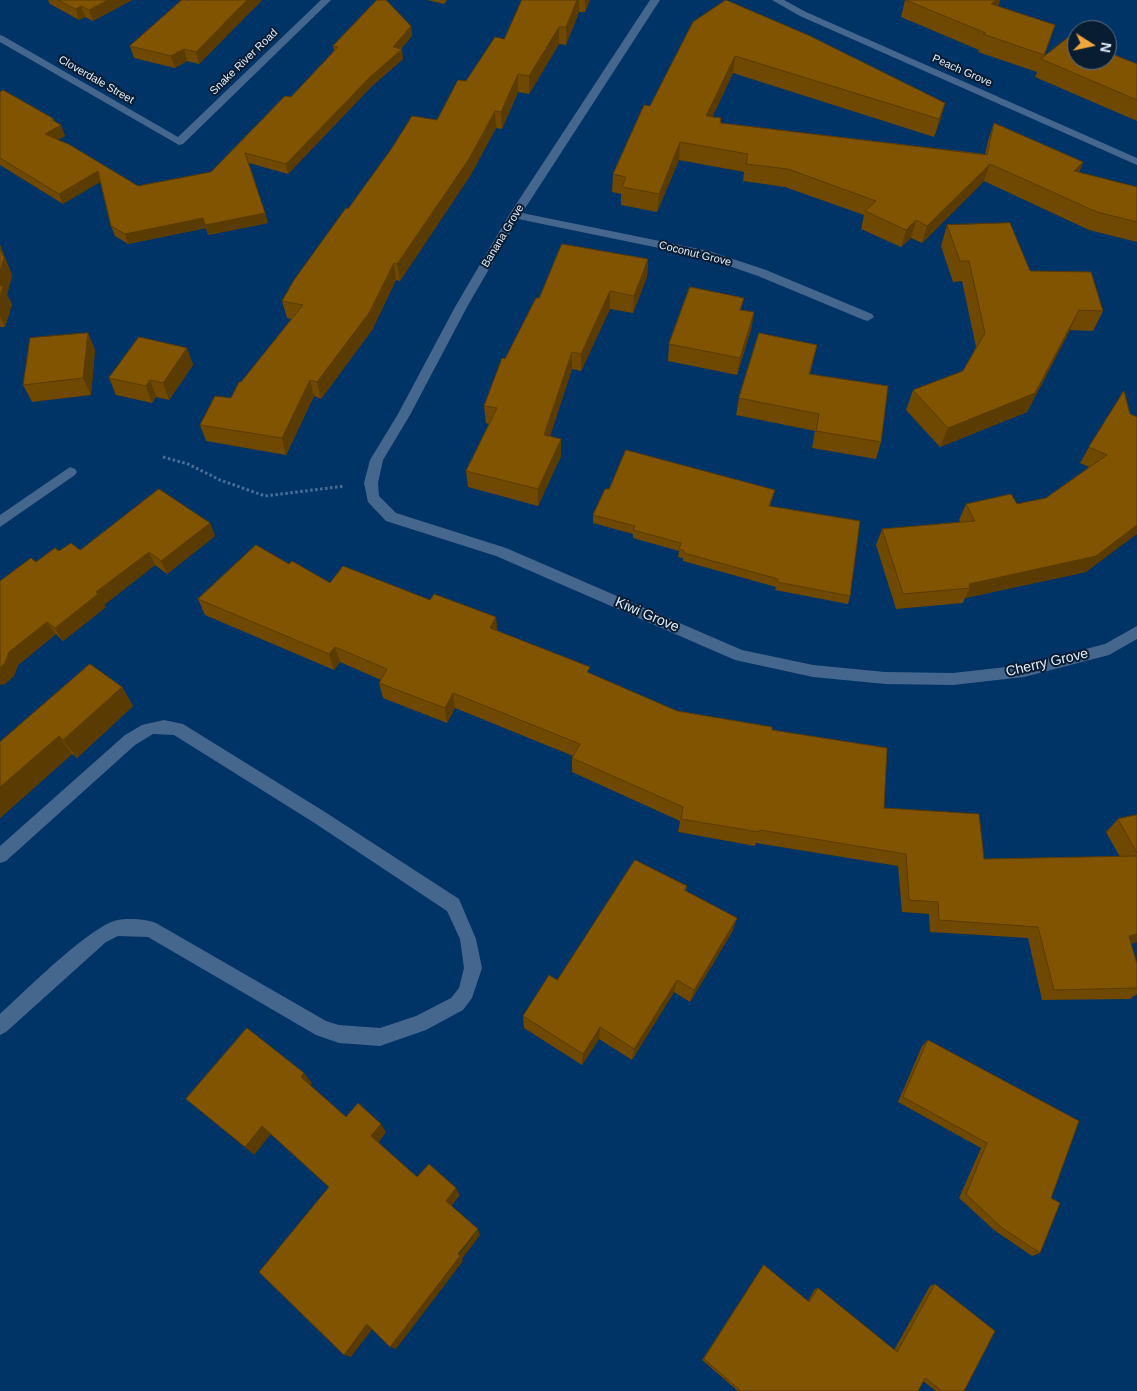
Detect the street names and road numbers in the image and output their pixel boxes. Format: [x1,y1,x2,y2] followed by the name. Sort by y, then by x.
[207,26,281,98] street label: Snake River Road
[930,52,994,90] street label: Peach Grove
[56,53,136,107] street label: Cloverdale Street
[479,202,527,270] street label: Banana Grove
[658,239,732,269] street label: Coconut Grove
[613,594,681,636] street label: Kiwi Grove
[1004,645,1090,681] street label: Cherry Grove

